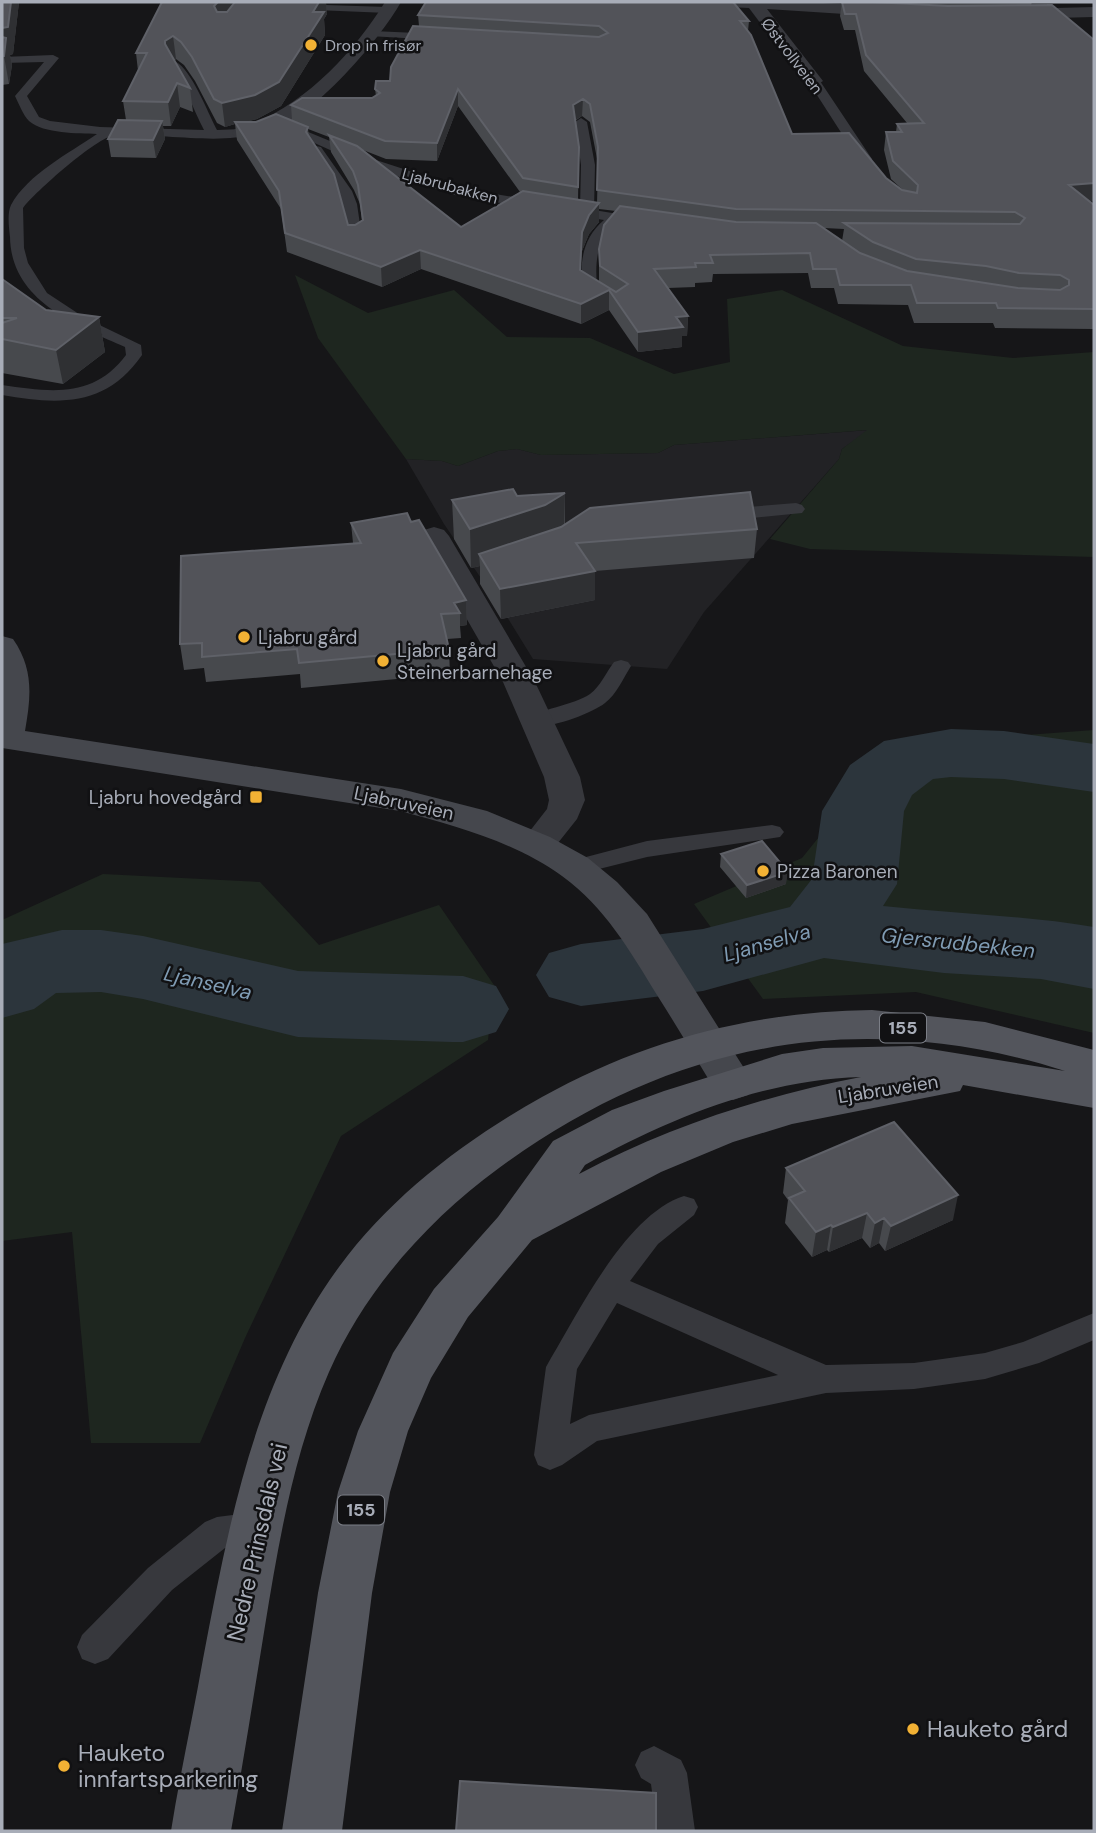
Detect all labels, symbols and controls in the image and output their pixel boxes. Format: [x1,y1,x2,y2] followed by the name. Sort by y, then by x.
[756,14,828,98] street label: Østvollveien
[325,35,421,56] place label: Drop in frisør
[303,37,319,53] marker: Drop in frisør
[400,163,500,209] street label: Ljabrubakken
[258,625,357,650] place label: Ljabru gård
[236,629,252,645] marker: Ljabru gård
[397,638,553,685] place label: Ljabru gård Steinerbarnehage
[375,653,391,669] marker: Ljabru gård Steinerbarnehage
[352,780,456,826] street label: Ljabruveien
[89,785,242,810] place label: Ljabru hovedgård
[248,789,264,805] marker: Ljabru hovedgård
[777,859,898,884] place label: Pizza Baronen
[755,863,771,879] marker: Pizza Baronen
[720,917,814,969] water label: Ljanselva
[880,921,1036,965] water label: Gjersrudbekken
[161,959,255,1007] water label: Ljanselva
[880,1014,926,1042] road number: 155
[836,1069,940,1109] street label: Ljabruveien
[220,1440,294,1644] street label: Nedre Prinsdals vei
[338,1496,384,1525] road number: 155
[927,1714,1068,1744] place label: Hauketo gård
[905,1721,921,1737] marker: Hauketo gård
[78,1738,258,1794] place label: Hauketo innfartsparkering
[56,1758,72,1774] marker: Hauketo innfartsparkering

